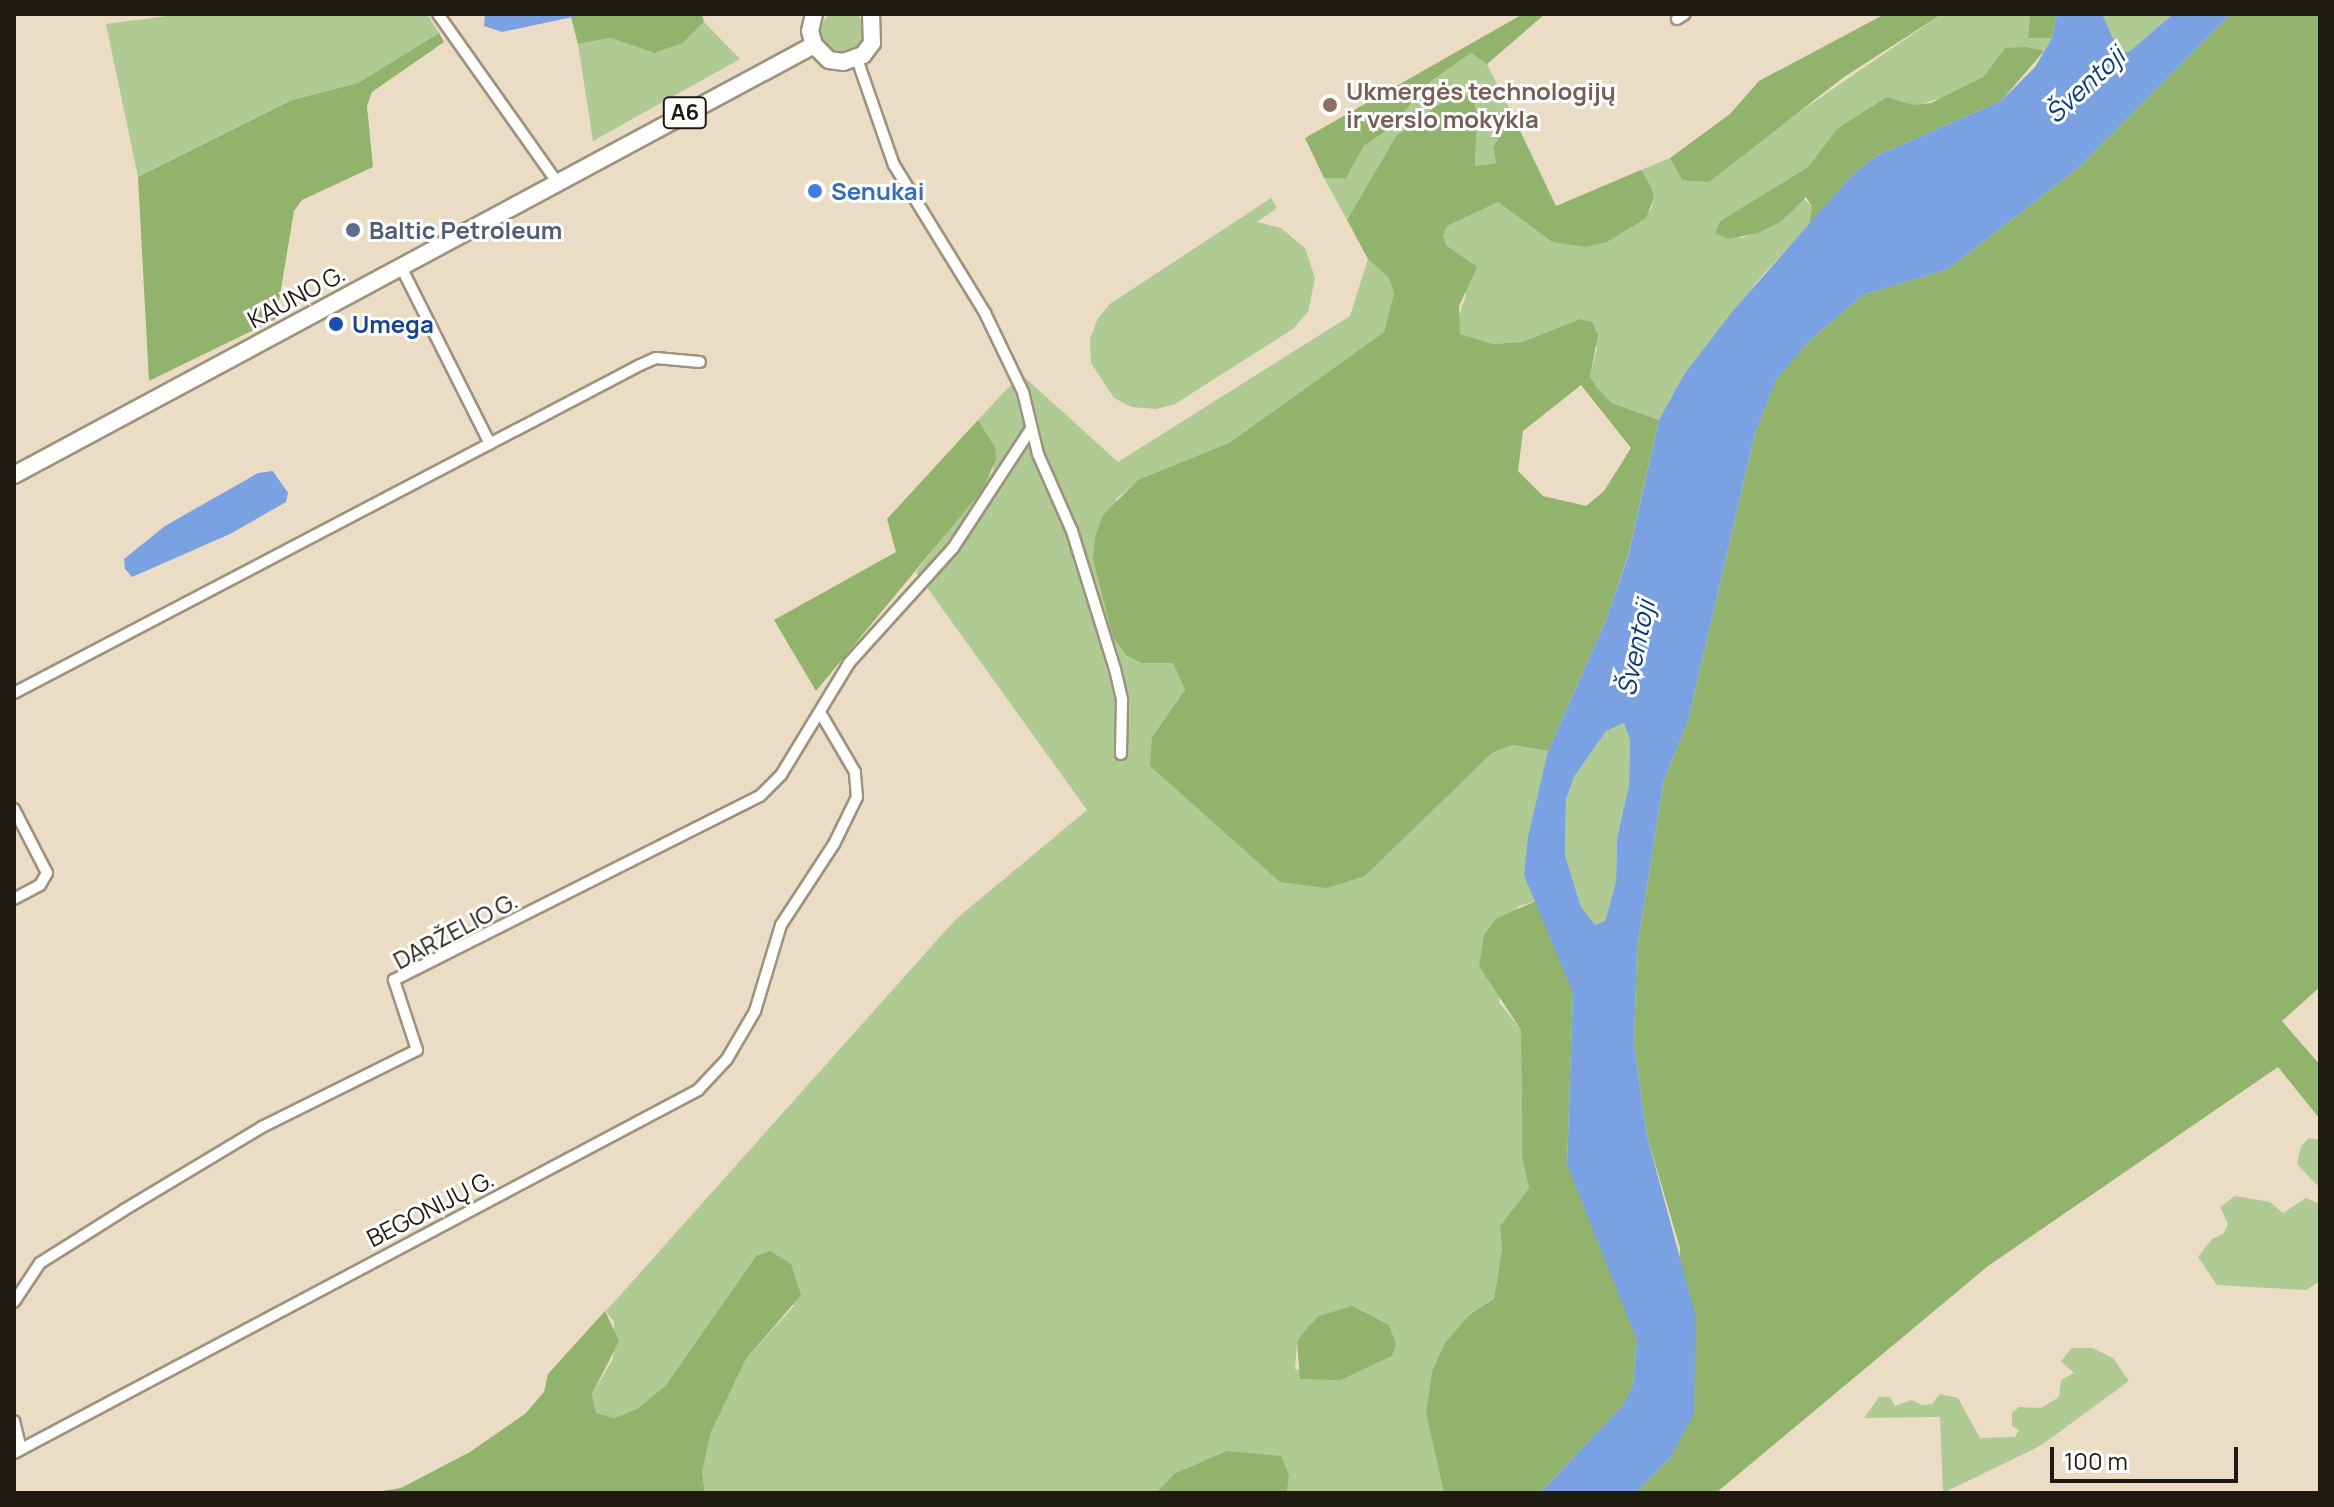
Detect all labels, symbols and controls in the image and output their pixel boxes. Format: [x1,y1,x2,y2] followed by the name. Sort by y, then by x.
[2039,41,2131,129] water label: Šventoji
[1346,77,1616,133] place label: Ukmergės technologijų ir verslo mokykla
[661,95,709,131] road number: A6
[1321,96,1339,114] marker: Ukmergės technologijų ir verslo mokykla
[831,177,924,205] place label: Senukai
[806,182,824,200] marker: Senukai
[369,216,562,244] place label: Baltic Petroleum
[344,221,362,239] marker: Baltic Petroleum
[242,258,350,334] street label: KAUNO G.
[352,310,434,338] place label: Umega
[327,315,345,333] marker: Umega
[1611,597,1661,699] water label: Šventoji
[388,885,522,975] street label: DARŽELIO G.
[362,1164,498,1252] street label: BEGONIJŲ G.
[2054,1431,2242,1481] scale bar
[2064,1444,2128,1477] text: 100 m

